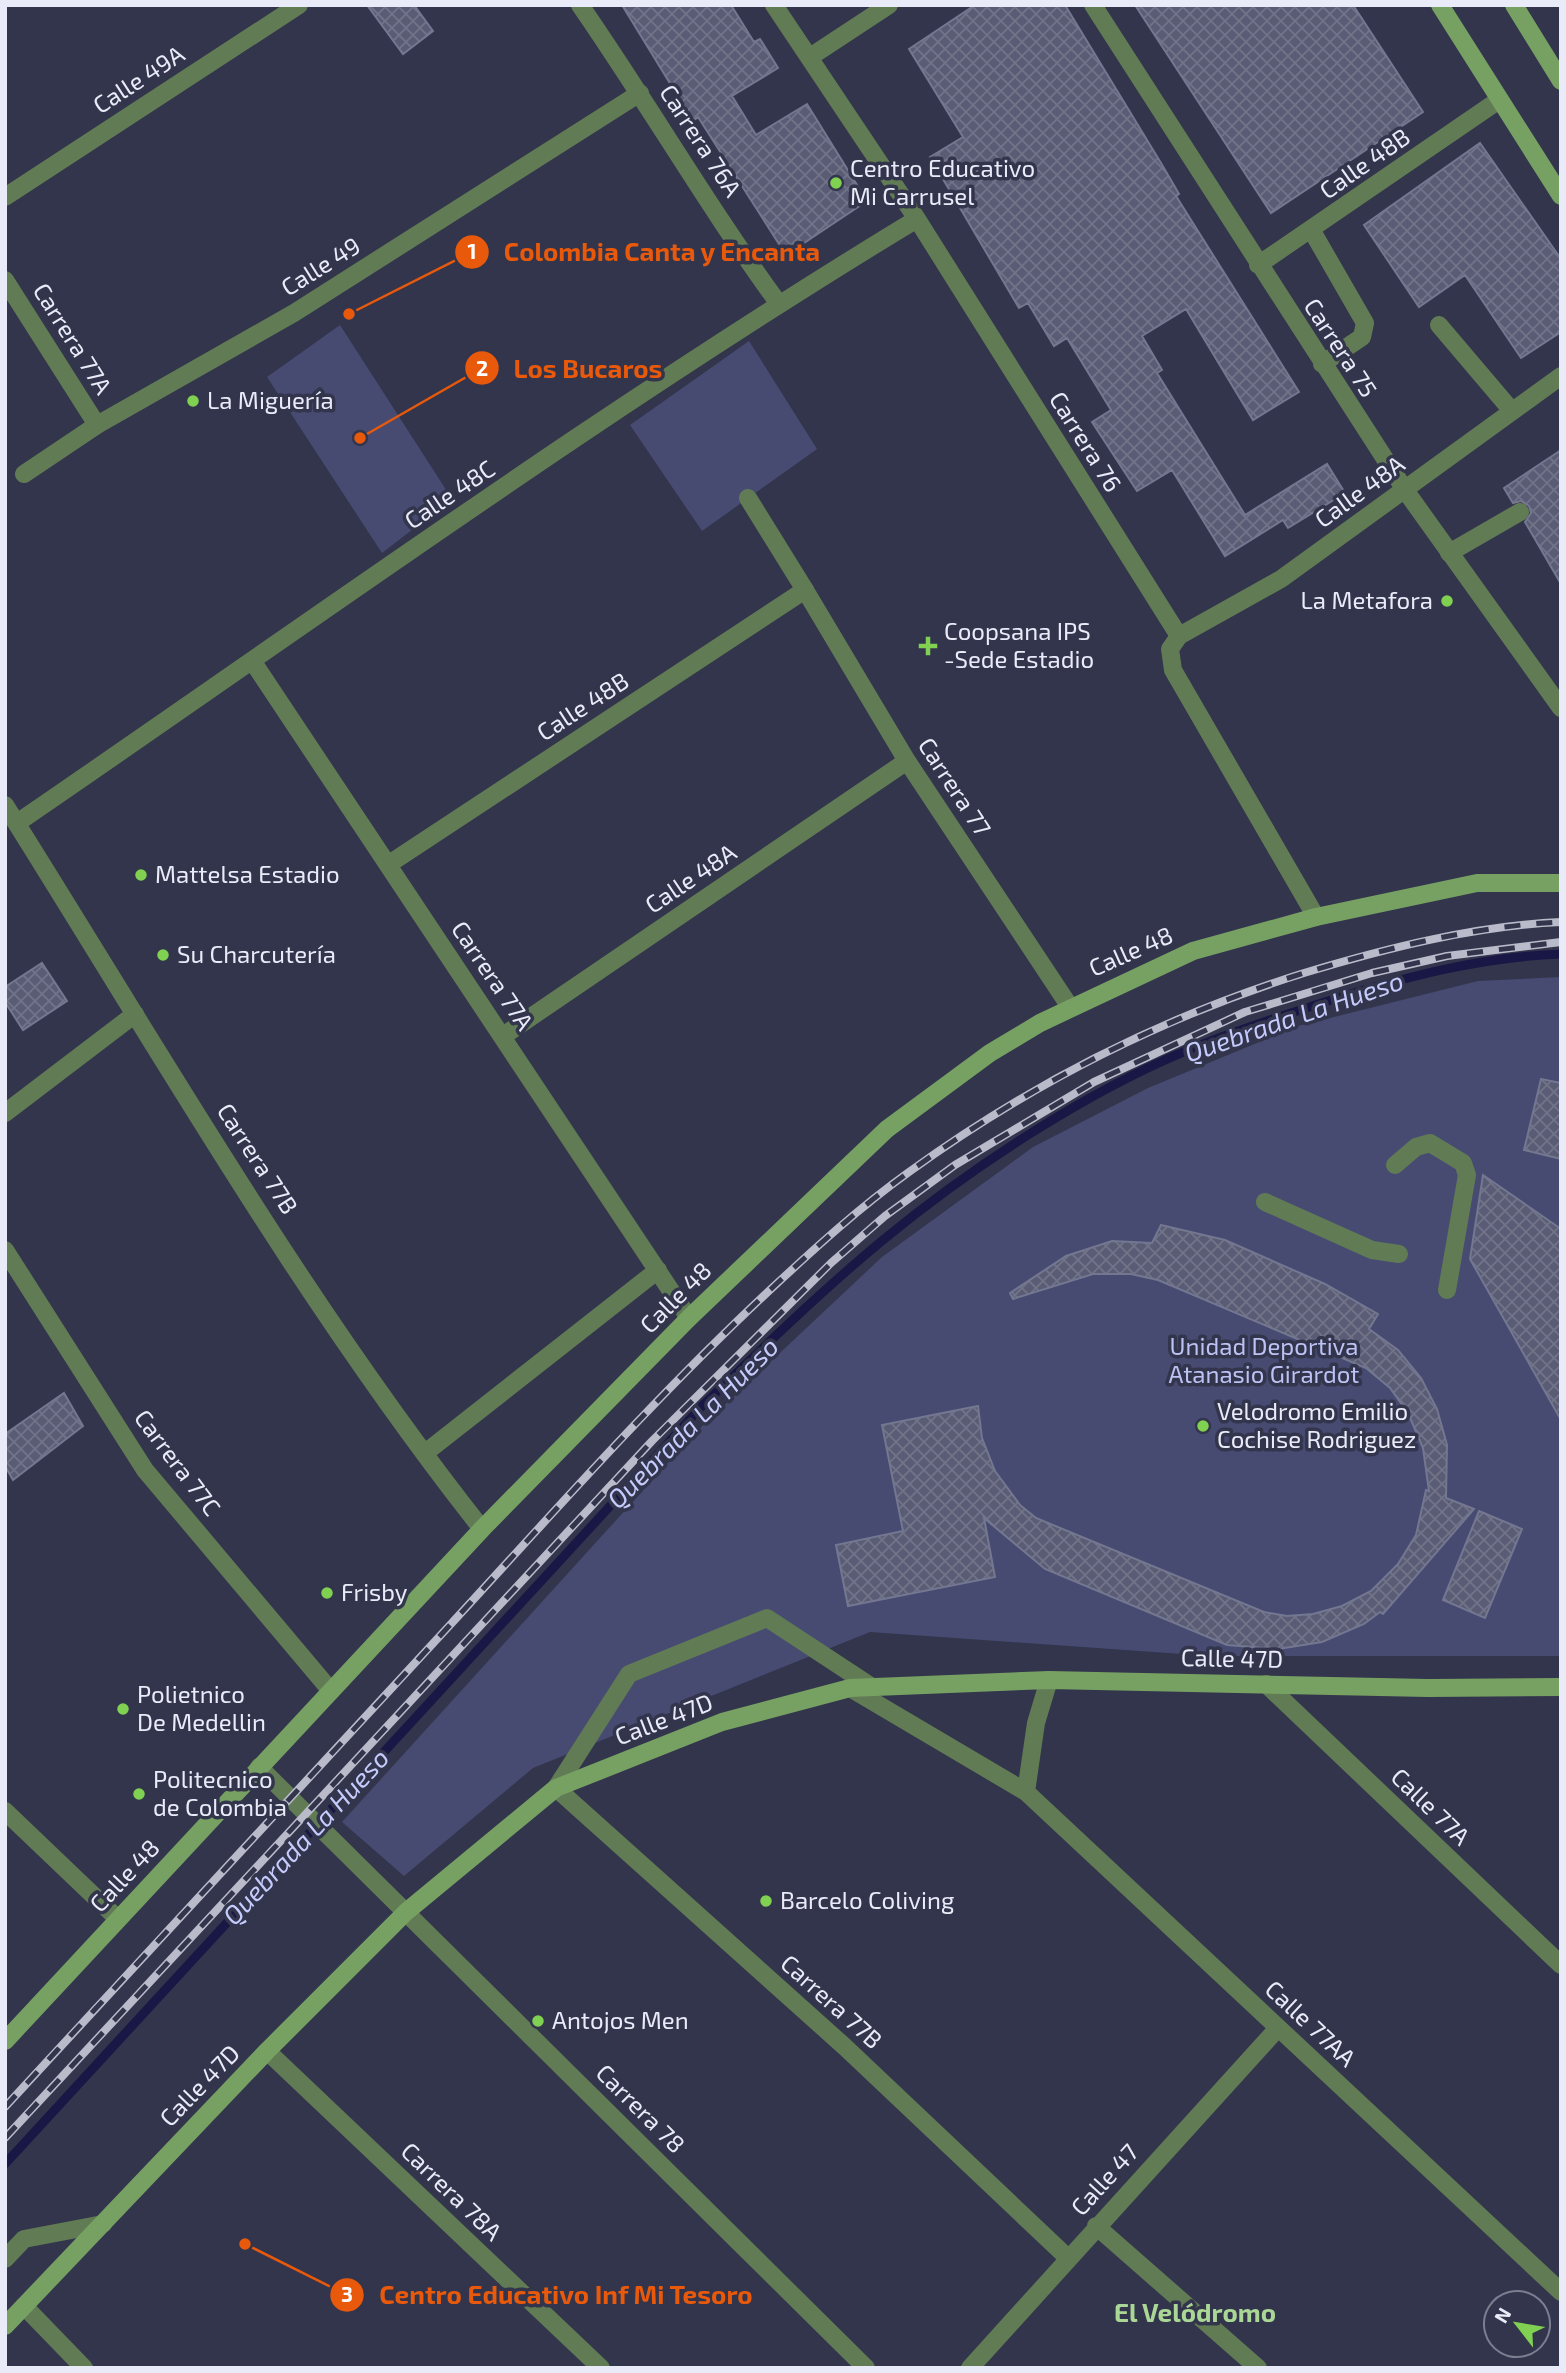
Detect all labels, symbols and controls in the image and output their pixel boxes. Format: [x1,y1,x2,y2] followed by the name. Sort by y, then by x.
[87,39,189,119] street label: Calle 49A
[654,79,748,202] street label: Carrera 76A
[1313,121,1415,204] street label: Calle 48B
[850,153,1035,210] place label: Centro Educativo Mi Carrusel
[828,175,844,191] marker: Centro Educativo Mi Carrusel
[454,228,835,275] callout: Colombia Canta y Encanta
[275,230,365,301] street label: Calle 49
[504,235,820,267] text: Colombia Canta y Encanta
[467,238,477,263] text: 1
[28,277,119,399] street label: Carrera 77A
[1299,292,1384,402] street label: Carrera 75
[465,345,677,392] callout: Los Bucaros
[514,352,662,383] text: Los Bucaros
[476,355,488,380] text: 2
[207,385,334,414] place label: La Miguería
[1044,386,1128,497] street label: Carrera 76
[185,393,201,409] marker: La Miguería
[1309,449,1410,533] street label: Calle 48A
[399,453,500,534] street label: Calle 48C
[1301,585,1433,614] place label: La Metafora
[1439,593,1455,609] marker: La Metafora
[944,616,1094,673] place label: Coopsana IPS -Sede Estadio
[918,636,938,656] marker: Coopsana IPS -Sede Estadio
[531,665,634,746] street label: Calle 48B
[913,732,998,841] street label: Carrera 77
[639,837,741,919] street label: Calle 48A
[155,859,340,888] place label: Mattelsa Estadio
[133,867,149,883] marker: Mattelsa Estadio
[446,915,540,1035] street label: Carrera 77A
[1084,919,1177,982] street label: Calle 48
[177,939,336,968] place label: Su Charcutería
[155,947,171,963] marker: Su Charcutería
[1180,964,1407,1068] water label: Quebrada La Hueso
[212,1097,305,1219] street label: Carrera 77B
[633,1255,717,1339] street label: Calle 48
[600,1330,785,1515] water label: Quebrada La Hueso
[1169,1331,1359,1388] park label: Unidad Deportiva Atanasio Girardot
[1217,1396,1416,1453] place label: Velodromo Emilio Cochise Rodriguez
[129,1403,227,1521] street label: Carrera 77C
[1195,1418,1211,1434] marker: Velodromo Emilio Cochise Rodriguez
[341,1577,408,1606] place label: Frisby
[319,1585,335,1601] marker: Frisby
[1181,1642,1283,1673] street label: Calle 47D
[137,1679,266,1736] place label: Polietnico De Medellin
[610,1687,716,1750] street label: Calle 47D
[115,1701,131,1717] marker: Polietnico De Medellin
[215,1742,395,1931] water label: Quebrada La Hueso
[1386,1761,1476,1850] street label: Calle 77A
[153,1764,287,1821] place label: Politecnico de Colombia
[131,1786,147,1802] marker: Politecnico de Colombia
[83,1833,165,1917] street label: Calle 48
[780,1885,954,1914] place label: Barcelo Coliving
[758,1893,774,1909] marker: Barcelo Coliving
[775,1948,889,2054] street label: Carrera 77B
[1260,1974,1362,2072] street label: Calle 77AA
[552,2005,689,2034] place label: Antojos Men
[530,2013,546,2029] marker: Antojos Men
[153,2038,245,2132] street label: Calle 47D
[591,2057,692,2158] street label: Carrera 78
[396,2136,508,2246] street label: Carrera 78A
[1064,2137,1144,2221] street label: Calle 47
[330,2272,767,2319] callout: Centro Educativo Inf Mi Tesoro
[379,2278,753,2309] text: Centro Educativo Inf Mi Tesoro
[341,2281,353,2306] text: 3
[1482,2289,1552,2359] north arrow
[1114,2296,1276,2327] district label: El Velódromo
[1489,2303,1515,2327] text: N

